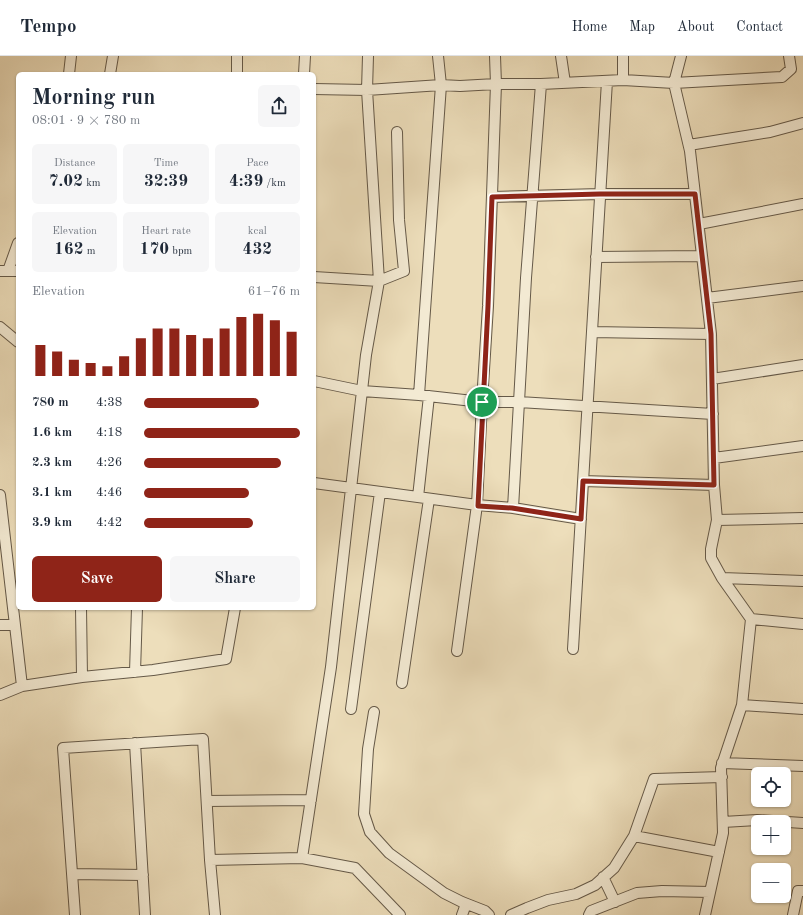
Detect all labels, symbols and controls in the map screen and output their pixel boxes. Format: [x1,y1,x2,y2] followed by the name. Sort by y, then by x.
[20,18,76,37] text: Tempo
[572,20,607,34] text: Home
[629,20,655,34] text: Map
[677,20,714,34] text: About
[736,20,783,34] text: Contact
[258,85,300,127] button: share
[32,87,155,109] text: Morning run
[32,114,140,127] text: 08:01 · 9 × 780 m
[54,158,95,169] text: Distance
[154,158,178,169] text: Time
[246,158,268,169] text: Pace
[49,173,83,190] text: 7.02
[144,173,188,190] text: 32:39
[229,173,263,190] text: 4:39
[83,178,101,189] text: km
[263,178,286,189] text: /km
[52,226,97,237] text: Elevation
[141,226,191,237] text: Heart rate
[248,226,267,237] text: kcal
[54,241,84,258] text: 162
[140,241,169,258] text: 170
[243,241,272,258] text: 432
[84,246,95,257] text: m
[169,246,192,257] text: bpm
[32,285,85,298] text: Elevation
[248,285,300,298] text: 61–76 m
[465,385,499,419] pin
[471,391,493,413] icon: arrive
[32,396,69,409] text: 780 m
[96,396,122,409] text: 4:38
[32,426,72,439] text: 1.6 km
[96,426,122,439] text: 4:18
[32,456,72,469] text: 2.3 km
[96,456,122,469] text: 4:26
[32,486,72,499] text: 3.1 km
[96,486,122,499] text: 4:46
[32,516,72,529] text: 3.9 km
[96,516,122,529] text: 4:42
[32,556,162,602] button: Save
[170,556,300,602] button: Share
[751,767,791,903] map controls
[751,767,791,807] button: locate
[751,815,791,855] button: +
[751,863,791,903] button: −

